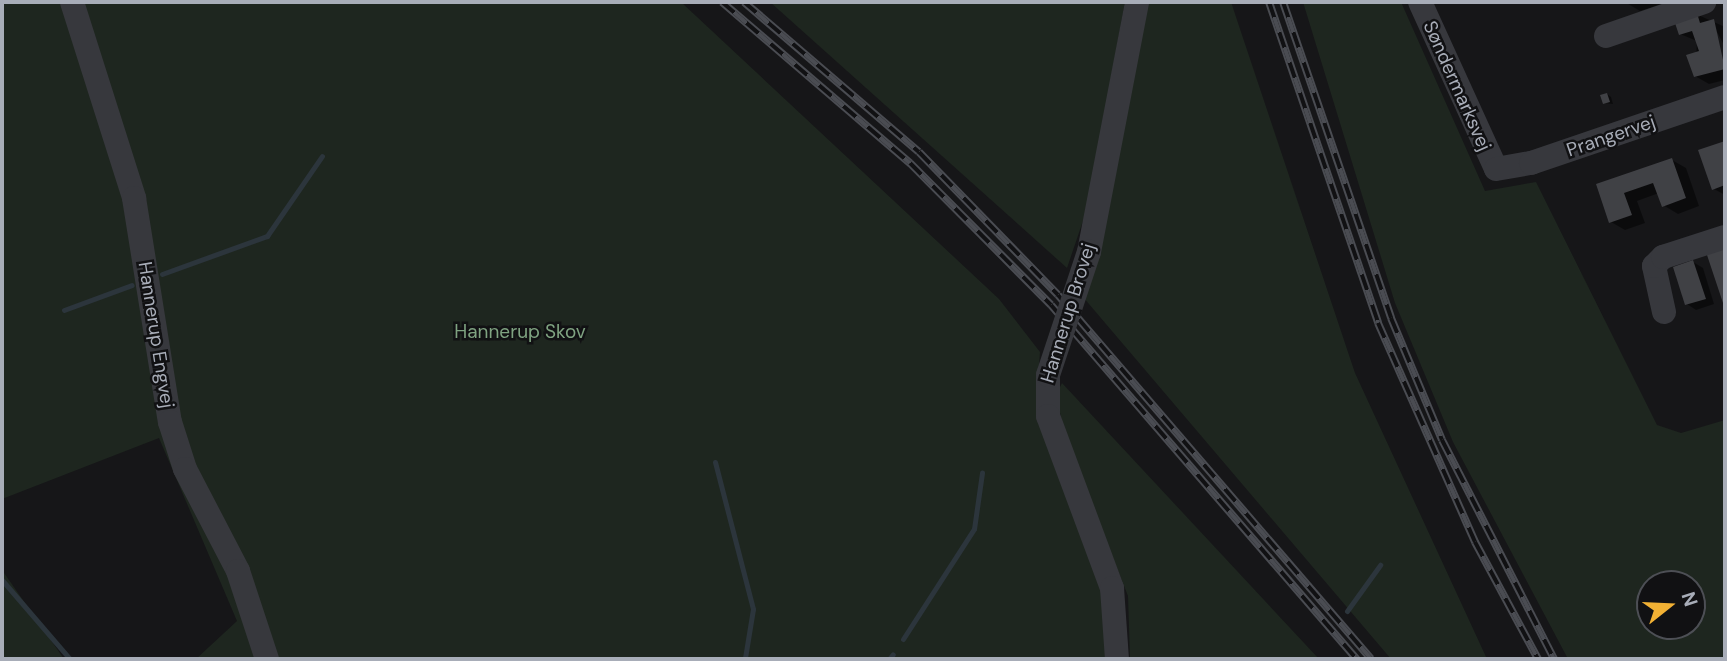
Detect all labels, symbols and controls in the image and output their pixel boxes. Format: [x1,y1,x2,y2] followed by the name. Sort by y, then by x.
[1418,17,1496,155] street label: Søndermarksvej
[1564,110,1658,162] street label: Prangervej
[1036,241,1100,385] street label: Hannerup Brovej
[133,260,179,410] street label: Hannerup Engvej
[454,321,586,343] park label: Hannerup Skov
[1636,570,1706,640] north arrow
[1676,589,1704,609] text: N

